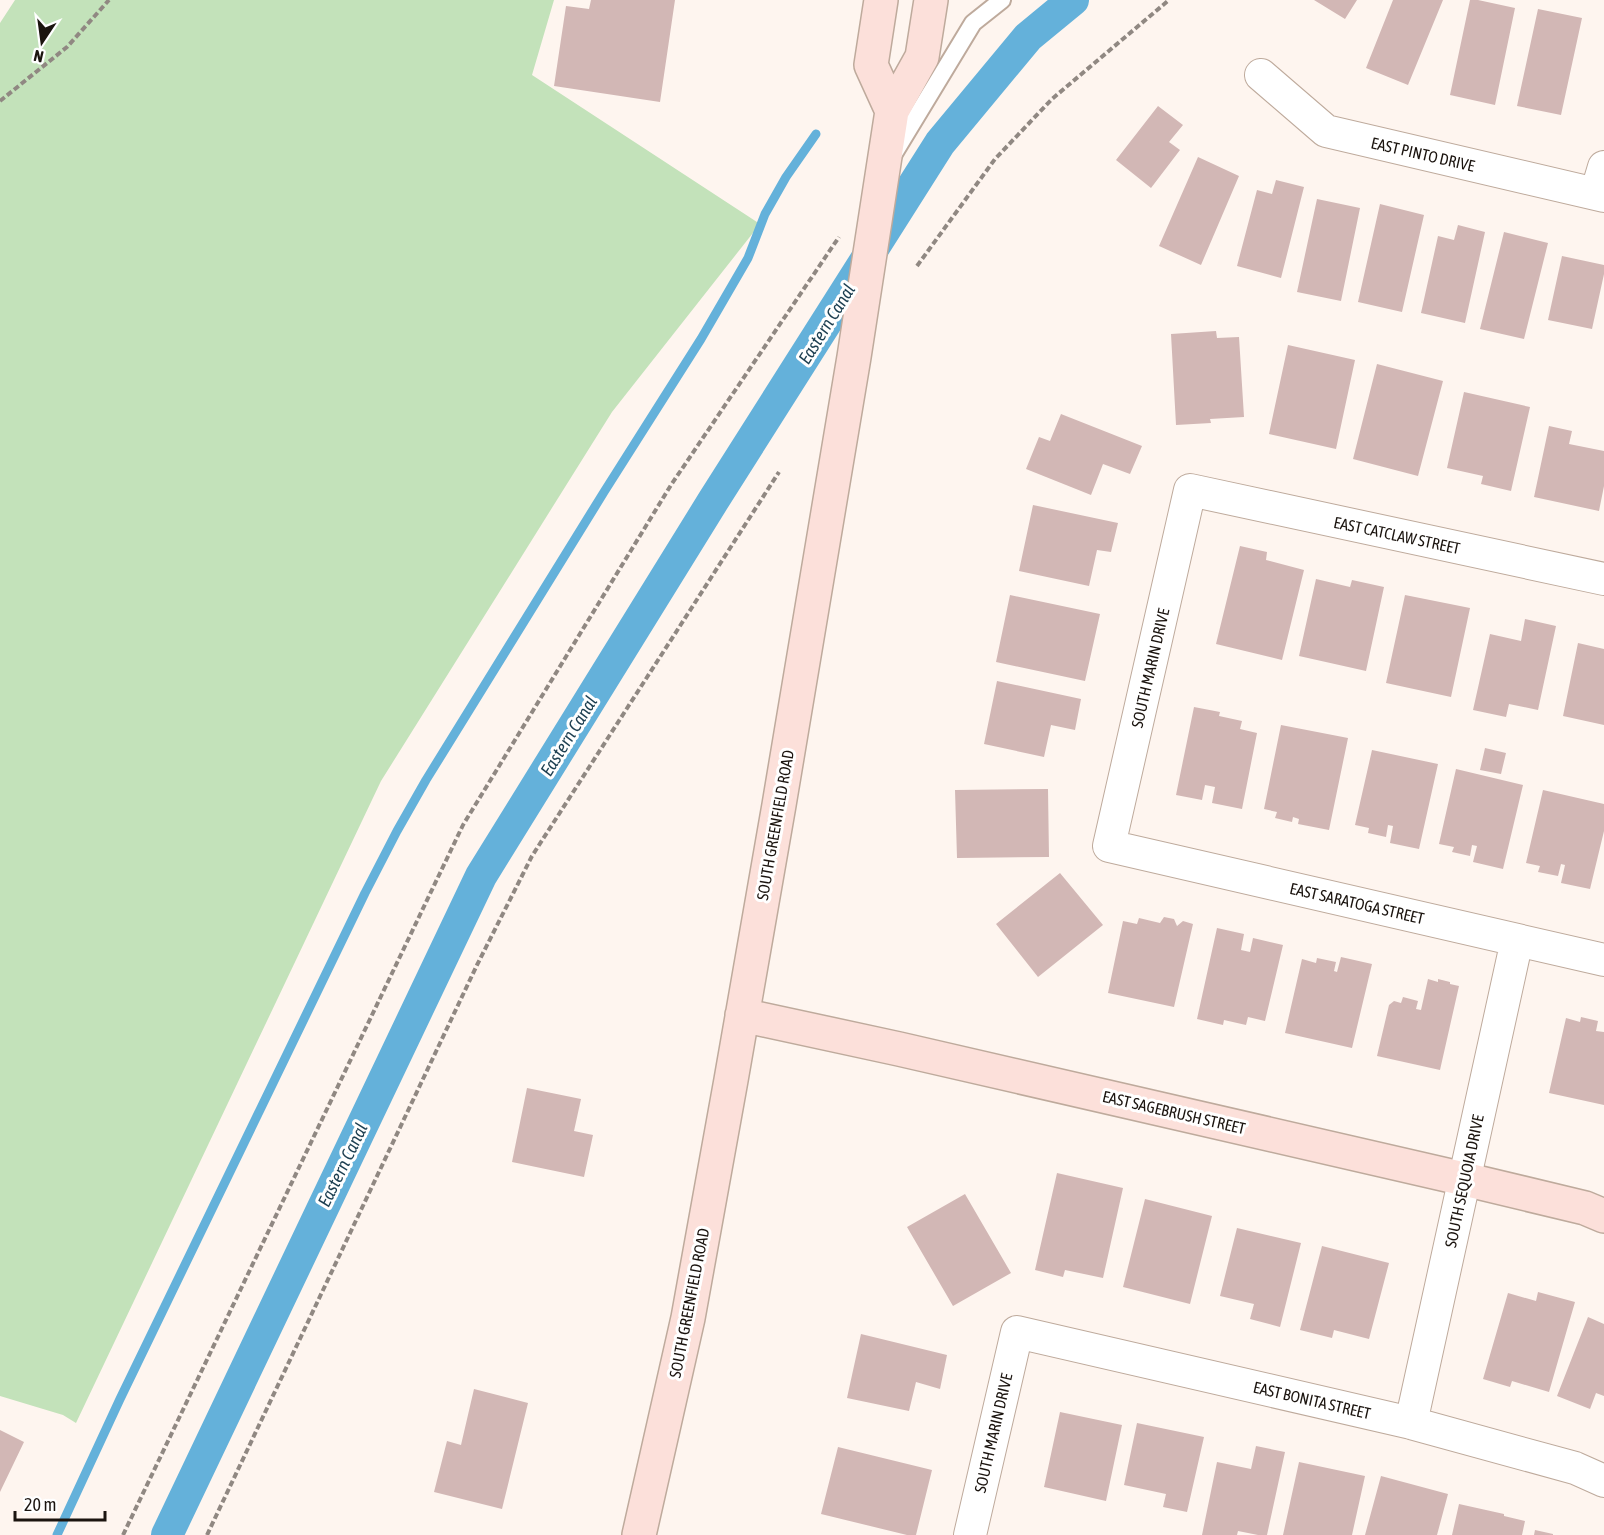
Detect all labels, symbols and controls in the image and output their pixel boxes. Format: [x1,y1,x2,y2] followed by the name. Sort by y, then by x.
[12,12,72,72] north arrow
[32,47,45,66] text: N
[1369,133,1477,175] street label: EAST PINTO DRIVE
[794,280,859,368] water label: Eastern Canal
[1332,513,1462,557] street label: EAST CATCLAW STREET
[1128,606,1173,729] street label: SOUTH MARIN DRIVE
[536,692,601,780] water label: Eastern Canal
[753,748,797,902] street label: SOUTH GREENFIELD ROAD
[1288,879,1426,927] street label: EAST SARATOGA STREET
[1101,1087,1247,1137] street label: EAST SAGEBRUSH STREET
[1441,1113,1487,1249] street label: SOUTH SEQUOIA DRIVE
[313,1120,372,1210] water label: Eastern Canal
[666,1227,712,1379] street label: SOUTH GREENFIELD ROAD
[971,1371,1016,1494] street label: SOUTH MARIN DRIVE
[1252,1378,1372,1422] street label: EAST BONITA STREET
[15,1484,105,1522] scale bar
[24,1494,56,1515] text: 20 m

